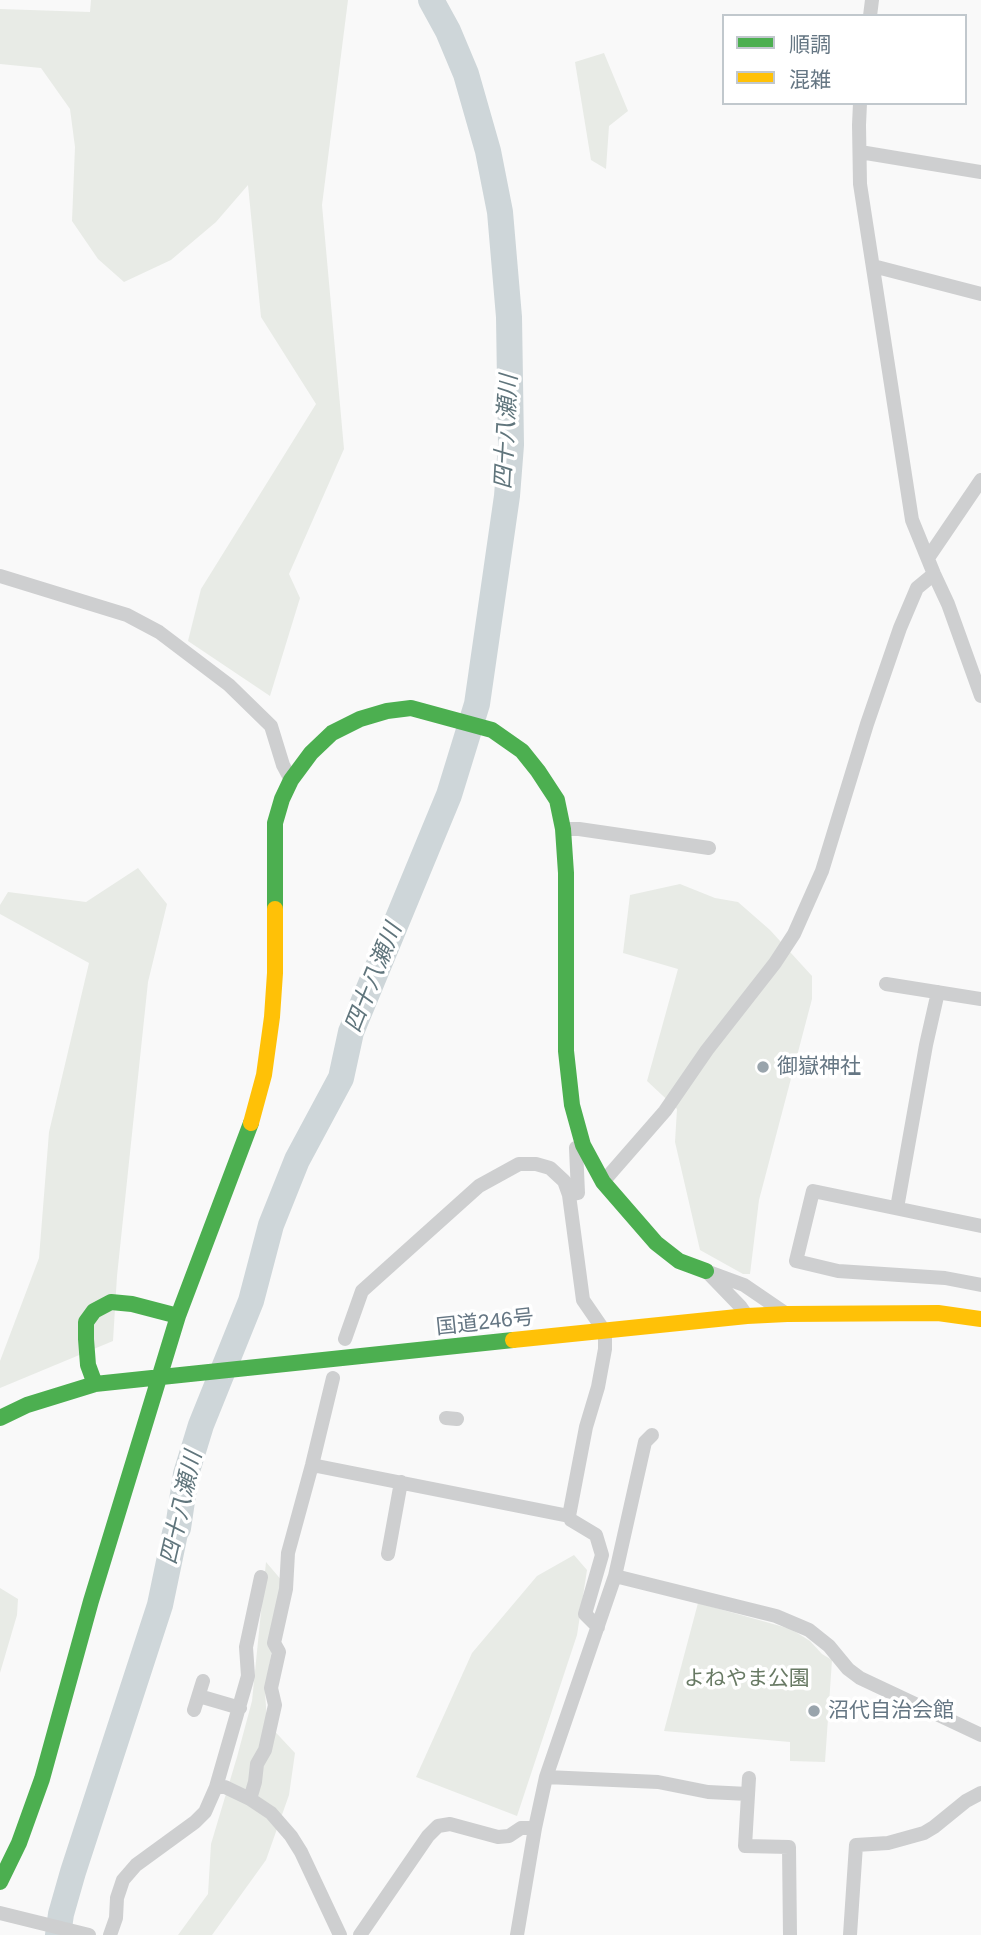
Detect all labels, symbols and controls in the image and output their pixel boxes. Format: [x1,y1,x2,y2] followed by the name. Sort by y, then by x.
[722,14,967,105] legend
[789,33,831,56] text: 順調
[789,68,831,91] text: 混雑
[490,374,524,490] water label: 四十八瀬川
[340,920,408,1036] water label: 四十八瀬川
[777,1054,861,1080] place label: 御嶽神社
[755,1059,771,1075] marker: 御嶽神社
[435,1305,535,1341] street label: 国道246号
[156,1449,208,1567] water label: 四十八瀬川
[684,1666,810,1692] park label: よねやま公園
[828,1698,954,1724] place label: 沼代自治会館
[806,1703,822,1719] marker: 沼代自治会館

